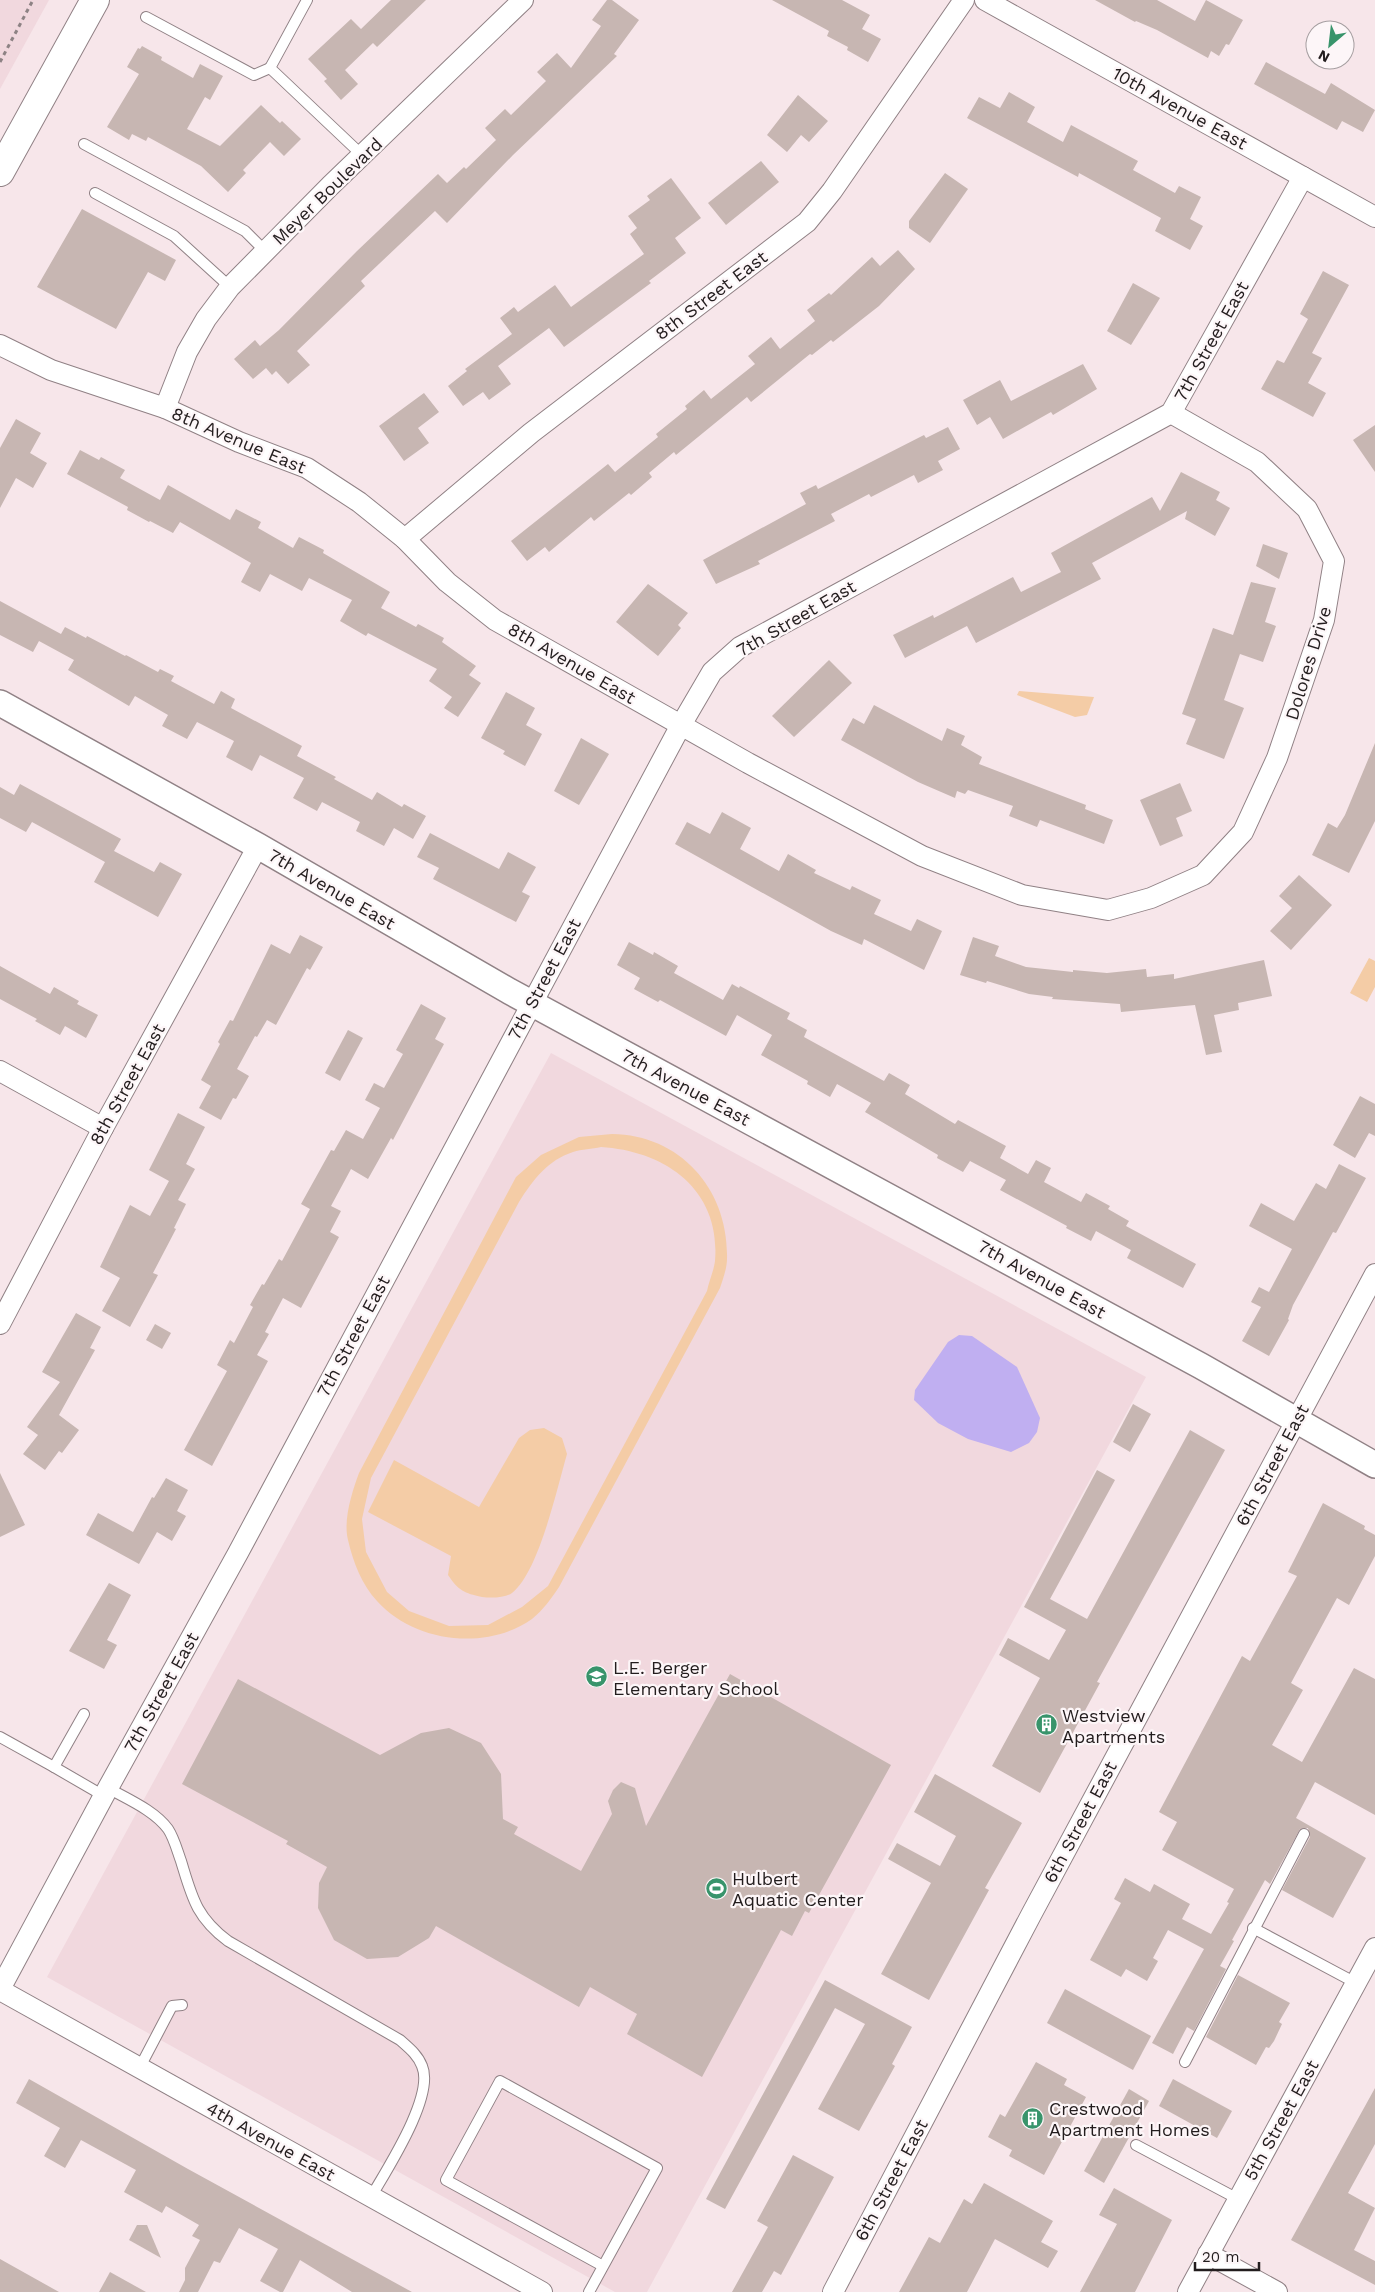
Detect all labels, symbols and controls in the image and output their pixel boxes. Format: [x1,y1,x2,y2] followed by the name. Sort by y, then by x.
[1305,20,1355,70] north arrow
[1316,47,1332,66] text: N
[1109,62,1251,154] street label: 10th Avenue East
[268,133,386,249] street label: Meyer Boulevard
[651,246,772,344] street label: 8th Street East
[1169,277,1253,405] street label: 7th Street East
[169,402,310,478] street label: 8th Avenue East
[733,575,860,661] street label: 7th Street East
[1281,604,1335,722] street label: Dolores Drive
[505,618,640,708] street label: 8th Avenue East
[265,844,399,934] street label: 7th Avenue East
[503,915,585,1043] street label: 7th Street East
[85,1020,169,1148] street label: 8th Street East
[618,1044,754,1130] street label: 7th Avenue East
[975,1235,1110,1323] street label: 7th Avenue East
[312,1272,394,1400] street label: 7th Street East
[1231,1400,1313,1529] street label: 6th Street East
[119,1628,203,1756] street label: 7th Street East
[613,1657,779,1699] place label: L.E. Berger Elementary School
[585,1665,609,1689] school or university icon: L.E. Berger Elementary School
[1062,1705,1165,1747] place label: Westview Apartments
[1034,1713,1058,1737] building icon: Westview Apartments
[1039,1757,1121,1886] street label: 6th Street East
[732,1868,864,1910] place label: Hulbert Aquatic Center
[704,1876,728,1900] sports icon: Hulbert Aquatic Center
[1239,2056,1323,2184] street label: 5th Street East
[203,2097,339,2185] street label: 4th Avenue East
[1049,2098,1210,2140] place label: Crestwood Apartment Homes
[1021,2106,1045,2130] building icon: Crestwood Apartment Homes
[850,2115,932,2244] street label: 6th Street East
[1195,2240,1259,2272] scale bar
[1202,2248,1240,2266] text: 20 m

